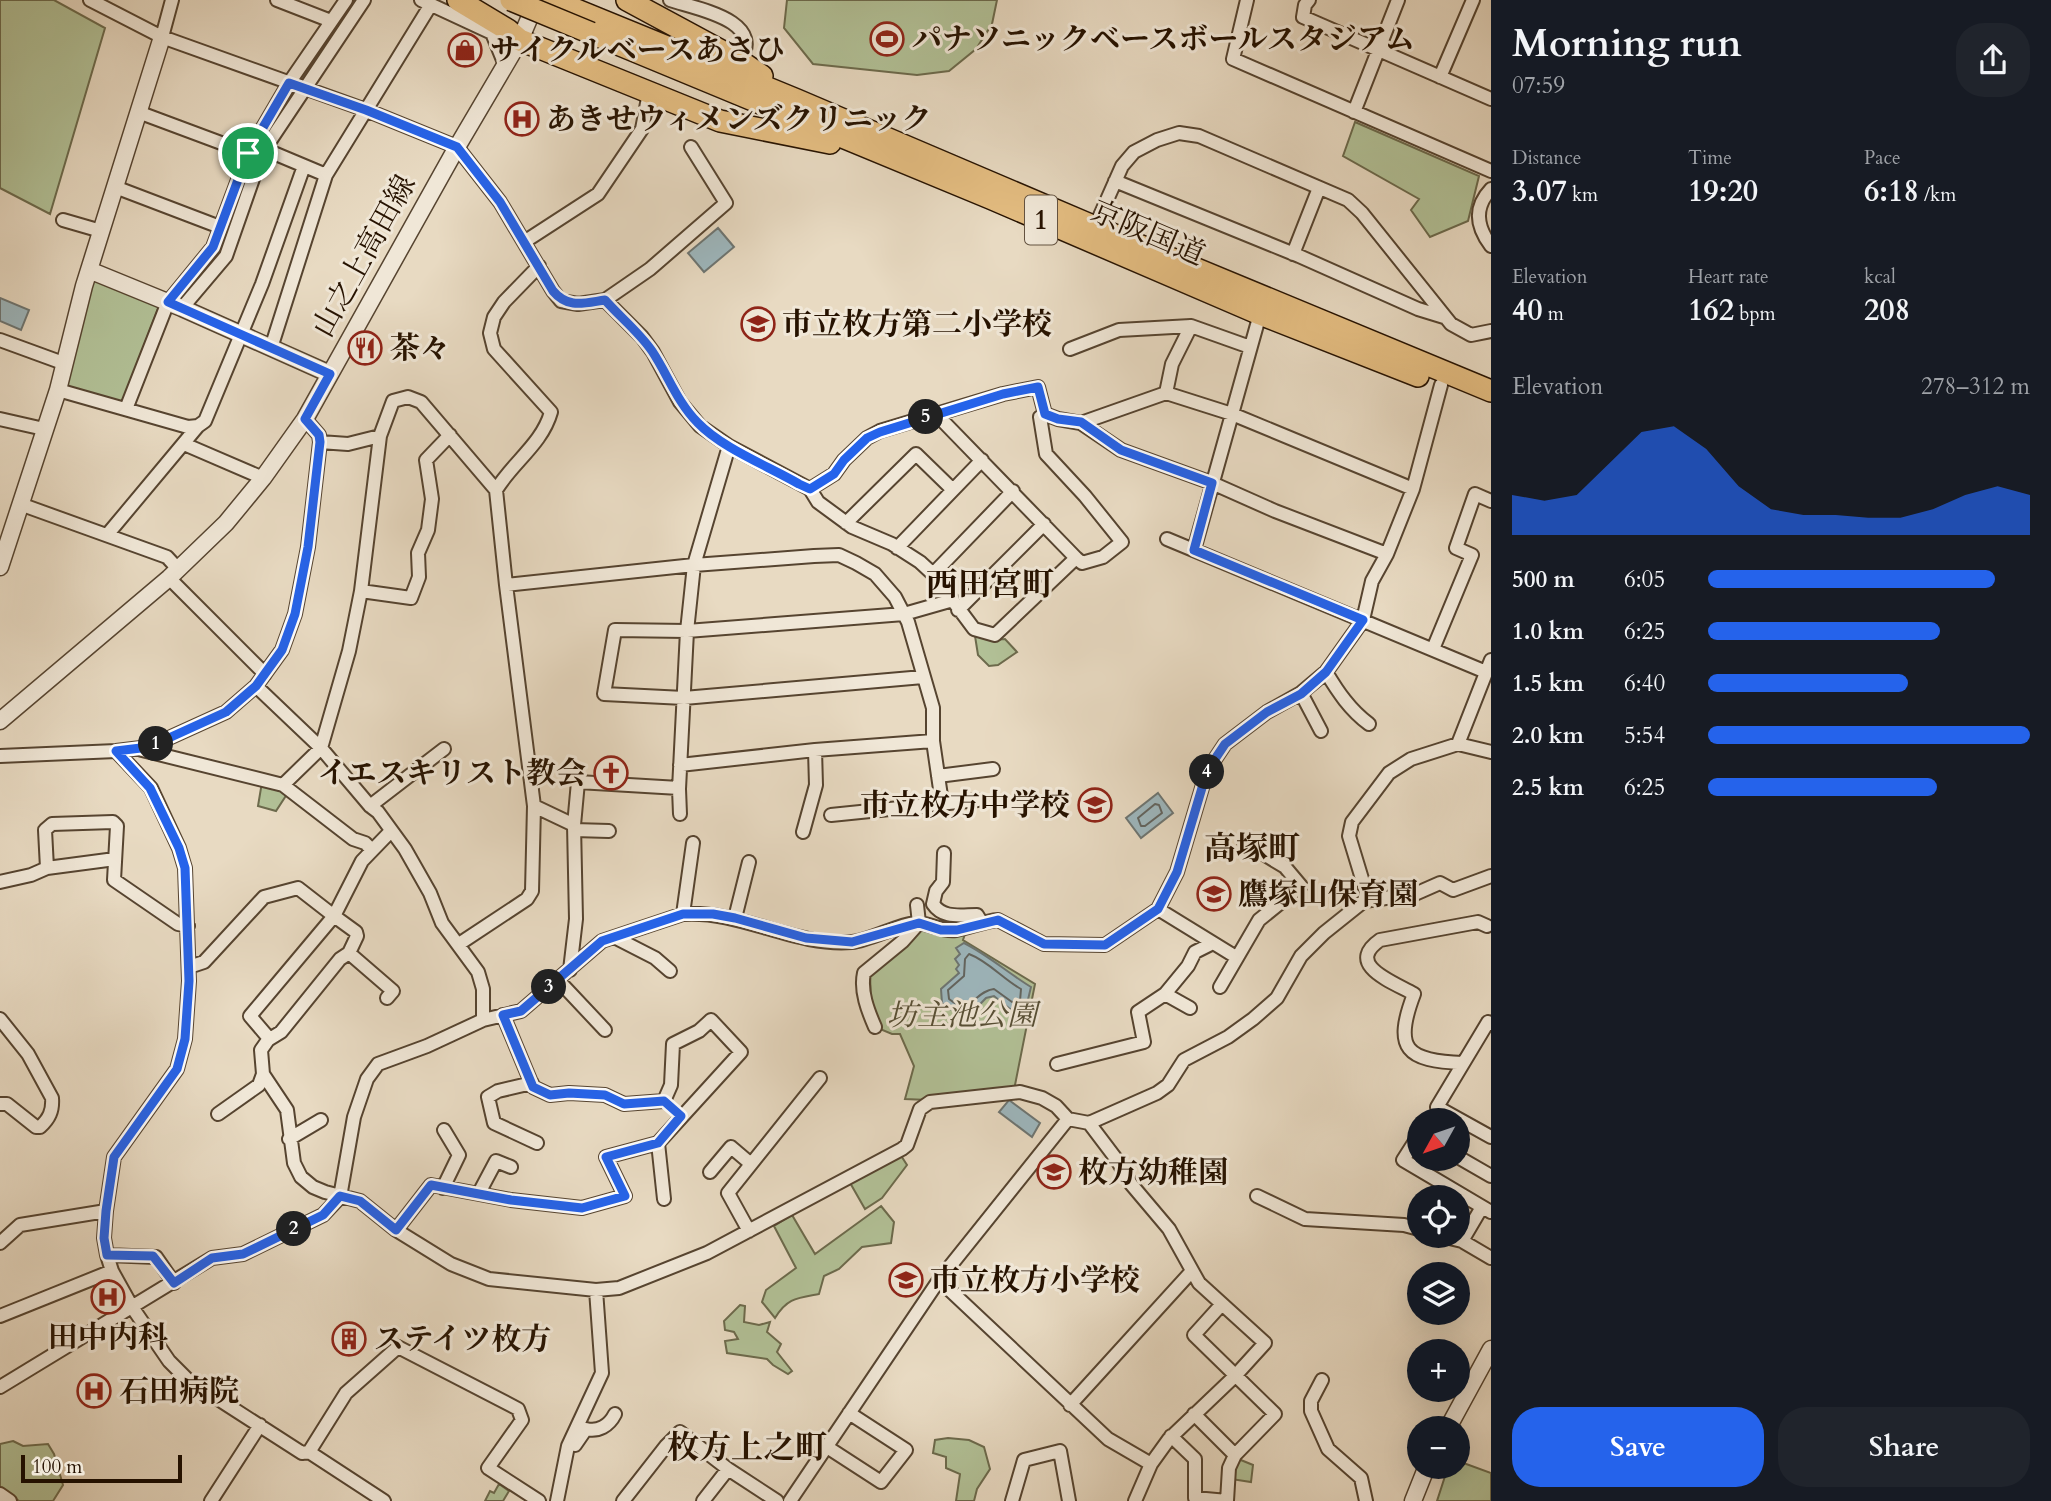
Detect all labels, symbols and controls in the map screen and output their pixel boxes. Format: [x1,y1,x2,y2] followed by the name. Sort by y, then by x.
[1512,18,1742,70] text: Morning run
[912,19,1415,60] place label: パナソニックベースボールスタジアム
[868,20,906,58] sports icon: パナソニックベースボールスタジアム
[1956,23,2030,97] button: share
[490,30,785,71] place label: サイクルベースあさひ
[446,31,484,69] shop icon: サイクルベースあさひ
[1512,70,1565,101] text: 07:59
[546,99,932,140] place label: あきせウィメンズクリニック
[503,100,541,138] hospital icon: あきせウィメンズクリニック
[218,123,278,183] pin
[229,134,267,172] icon: arrive
[1512,145,1581,171] text: Distance
[1688,145,1732,171] text: Time
[1864,145,1901,171] text: Pace
[302,167,426,345] street label: 山之上高田線
[1512,171,1567,212] text: 3.07
[1688,171,1758,212] text: 19:20
[1864,171,1919,212] text: 6:18
[1567,182,1598,208] text: km
[1919,182,1956,208] text: /km
[1085,191,1211,275] street label: 京阪国道
[1025,196,1057,244] road number: 1
[1512,264,1587,290] text: Elevation
[1688,264,1769,290] text: Heart rate
[1864,264,1896,290] text: kcal
[1512,290,1543,331] text: 40
[1688,290,1734,331] text: 162
[1864,290,1910,331] text: 208
[1543,301,1564,327] text: m
[1734,301,1776,327] text: bpm
[782,304,1052,345] place label: 市立枚方第二小学校
[739,305,777,343] school or university icon: 市立枚方第二小学校
[390,328,450,369] place label: 茶々
[346,329,384,367] restaurant icon: 茶々
[1512,371,1603,402] text: Elevation
[1921,371,2030,402] text: 278–312 m
[908,400,944,434] pin: 5
[921,403,930,429] text: 5
[926,563,1054,607] district label: 西田宮町
[1512,564,1575,595] text: 500 m
[1624,564,1665,595] text: 6:05
[1512,616,1584,647] text: 1.0 km
[1624,616,1665,647] text: 6:25
[1512,668,1584,699] text: 1.5 km
[1624,668,1665,699] text: 6:40
[1512,720,1584,751] text: 2.0 km
[1624,720,1665,751] text: 5:54
[138,726,174,762] pin: 1
[151,730,160,756] text: 1
[318,753,586,794] place label: イエスキリスト教会
[592,754,630,792] church icon: イエスキリスト教会
[1190,754,1224,790] pin: 4
[1202,758,1211,784] text: 4
[1512,772,1584,803] text: 2.5 km
[1624,772,1665,803] text: 6:25
[860,785,1070,826] place label: 市立枚方中学校
[1076,786,1114,824] school or university icon: 市立枚方中学校
[1204,827,1300,871] district label: 高塚町
[1238,874,1418,915] place label: 鷹塚山保育園
[1195,875,1233,913] school or university icon: 鷹塚山保育園
[532,970,566,1004] pin: 3
[544,973,553,999] text: 3
[887,995,1042,1036] park label: 坊主池公園
[1407,1108,1470,1171] north arrow
[1407,1108,1470,1479] map controls
[1078,1152,1228,1193] place label: 枚方幼稚園
[1035,1153,1073,1191] school or university icon: 枚方幼稚園
[1407,1185,1470,1248] button: locate
[276,1212,312,1246] pin: 2
[289,1215,298,1241] text: 2
[930,1260,1140,1301] place label: 市立枚方小学校
[887,1261,925,1299] school or university icon: 市立枚方小学校
[1407,1262,1470,1325] button: layers
[89,1278,127,1316] hospital icon: 田中内科
[48,1317,168,1358] place label: 田中内科
[374,1319,551,1360] place label: ステイツ枚方
[330,1320,368,1358] building icon: ステイツ枚方
[1407,1339,1470,1402] button: +
[119,1371,239,1412] place label: 石田病院
[75,1372,113,1410] hospital icon: 石田病院
[1512,1407,1764,1487] button: Save
[1778,1407,2030,1487] button: Share
[1407,1416,1470,1479] button: −
[667,1426,827,1470] district label: 枚方上之町
[21,1452,182,1484] scale bar
[32,1454,82,1480] text: 100 m

